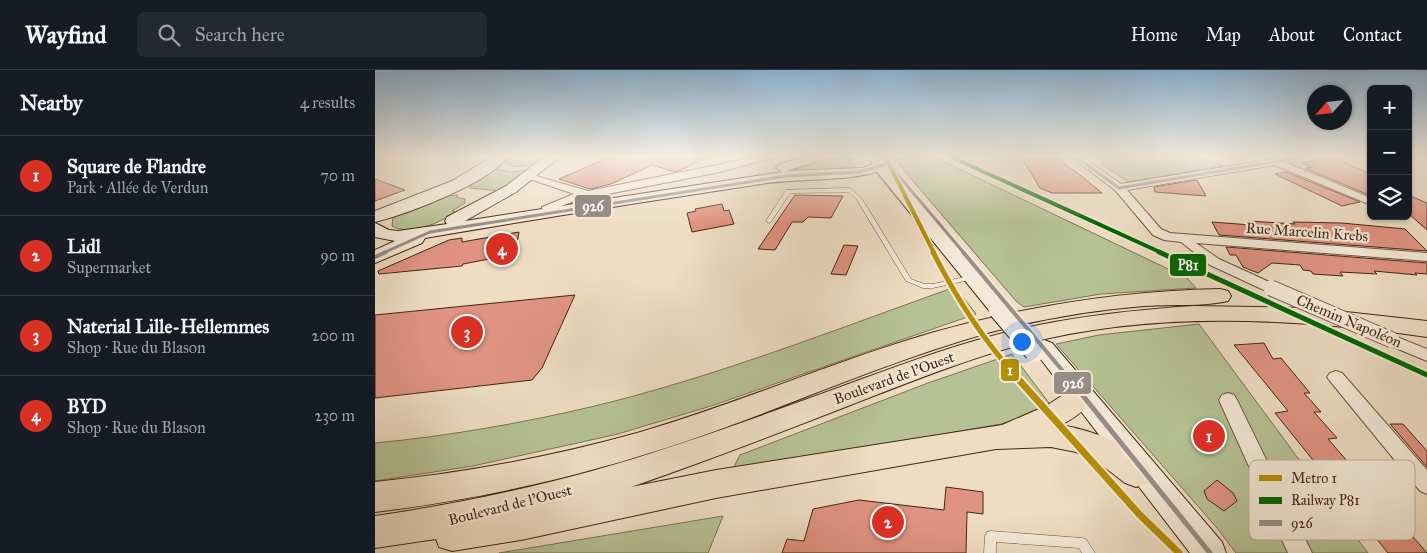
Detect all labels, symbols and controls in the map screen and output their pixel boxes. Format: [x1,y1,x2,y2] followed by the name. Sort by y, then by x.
[137,12,487,57] search box
[25,20,107,50] text: Wayfind
[155,21,183,49] icon: search
[195,23,285,46] text: Search here
[1131,24,1178,46] text: Home
[1206,24,1241,46] text: Map
[1269,24,1315,46] text: About
[1343,24,1402,46] text: Contact
[1307,85,1352,130] north arrow
[1367,85,1412,220] map controls
[1367,85,1412,130] button: +
[20,90,83,116] text: Nearby
[300,93,355,112] text: 4 results
[1367,130,1412,175] button: −
[67,155,206,178] text: Square de Flandre
[33,166,39,185] text: 1
[320,166,355,185] text: 70 m
[1367,175,1412,220] button: layers
[67,178,208,197] text: Park · Allée de Verdun
[574,194,612,218] line badge: 926
[582,198,605,216] text: 926
[1245,219,1369,245] street label: Rue Marcelin Krebs
[486,230,518,268] pin: 4
[67,235,101,258] text: Lidl
[32,246,40,265] text: 2
[320,246,355,265] text: 90 m
[1169,253,1207,277] line badge: P81
[1178,257,1199,274] text: P81
[67,258,151,277] text: Supermarket
[1294,291,1404,351] street label: Chemin Napoléon
[451,313,483,351] pin: 3
[67,315,269,338] text: Naterial Lille-Hellemmes
[33,326,39,345] text: 3
[312,326,355,345] text: 200 m
[1009,329,1035,355] your location
[67,338,206,357] text: Shop · Rue du Blason
[831,348,957,408] street label: Boulevard de l'Ouest
[1000,358,1020,382] line badge: 1
[1007,362,1013,379] text: 1
[1053,371,1092,395] line badge: 926
[1062,375,1085,393] text: 926
[67,395,107,418] text: BYD
[32,406,40,425] text: 4
[315,406,355,425] text: 230 m
[1193,417,1225,455] pin: 1
[67,418,206,437] text: Shop · Rue du Blason
[1249,460,1415,540] legend
[1291,470,1337,487] text: Metro 1
[446,481,574,529] street label: Boulevard de l'Ouest
[1291,492,1360,509] text: Railway P81
[872,503,904,541] pin: 2
[1291,515,1313,532] text: 926

